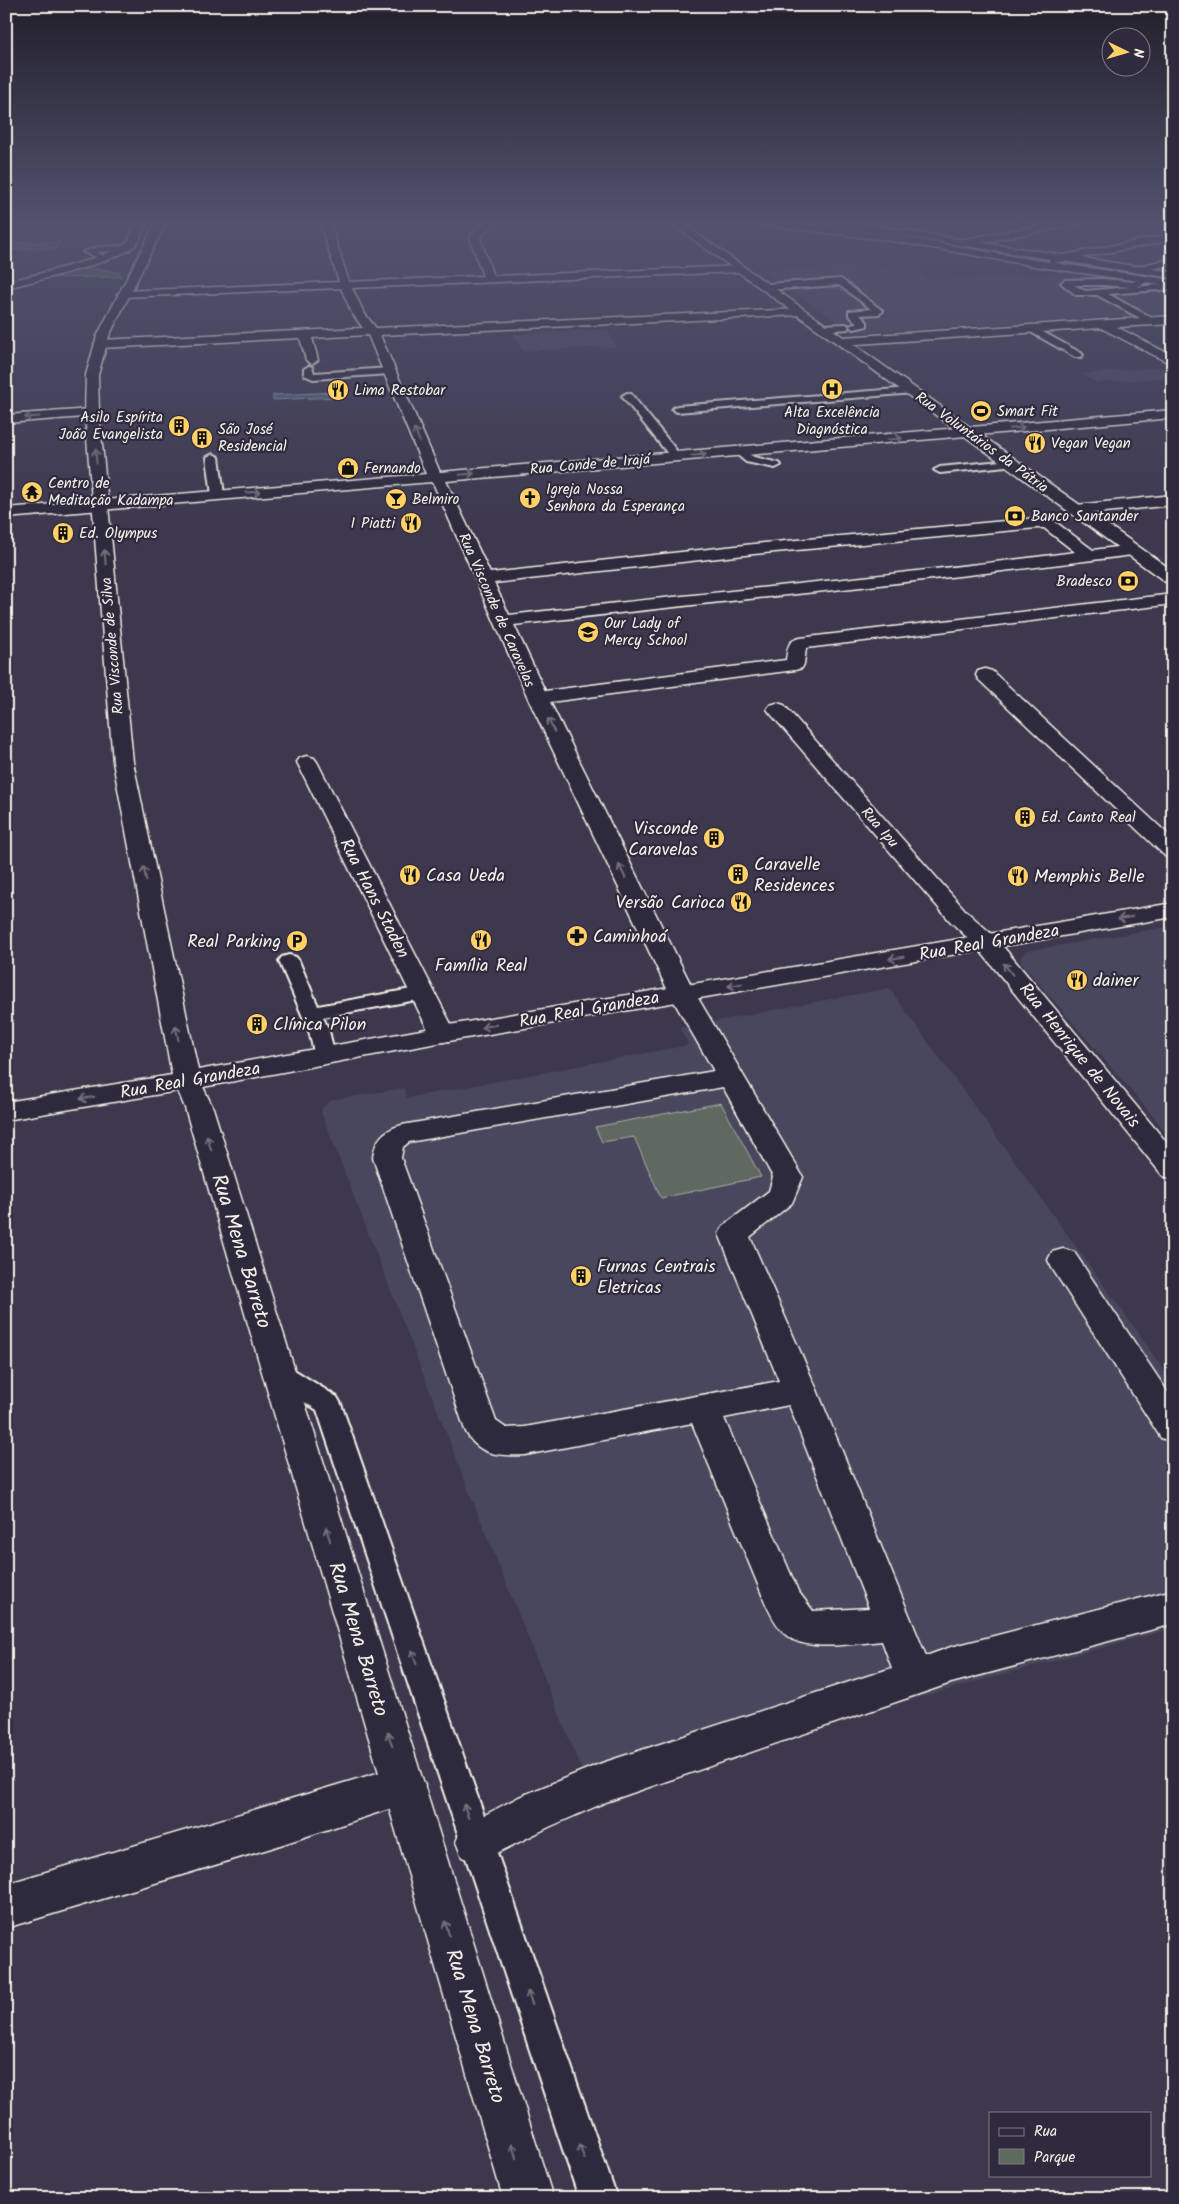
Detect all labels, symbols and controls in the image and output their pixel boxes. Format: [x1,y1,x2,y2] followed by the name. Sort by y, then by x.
[1102,28,1152,78] north arrow
[1127,48,1149,59] text: N
[820,377,844,401] hospital icon: Alta Excelência Diagnóstica
[326,378,350,402] restaurant icon: Lima Restobar
[354,379,446,403] place label: Lima Restobar
[909,386,1053,500] street label: Rua Voluntários da Pátria
[969,399,993,423] sports icon: Smart Fit
[997,400,1058,424] place label: Smart Fit
[784,401,880,442] place label: Alta Excelência Diagnóstica
[59,406,163,447] place label: Asilo Espírita João Evangelista
[24,412,40,422] one-way arrow
[167,414,191,438] building icon: Asilo Espírita João Evangelista
[218,418,287,459] place label: São José Residencial
[1009,423,1025,433] one-way arrow
[190,426,214,450] building icon: São José Residencial
[411,427,420,442] one-way arrow
[1023,431,1047,455] restaurant icon: Vegan Vegan
[1051,432,1131,456] place label: Vegan Vegan
[887,434,903,444] one-way arrow
[529,448,653,482] street label: Rua Conde de Irajá
[91,449,100,465] one-way arrow
[690,450,706,460] one-way arrow
[336,456,360,480] shop icon: Fernando
[364,457,421,481] place label: Fernando
[459,469,475,479] one-way arrow
[48,472,174,513] place label: Centro de Meditação Kadampa
[546,478,685,519] place label: Igreja Nossa Senhora da Esperança
[20,480,44,504] temple icon: Centro de Meditação Kadampa
[518,486,542,510] church icon: Igreja Nossa Senhora da Esperança
[244,487,260,497] one-way arrow
[384,487,408,511] bar icon: Belmiro
[412,488,459,512] place label: Belmiro
[1003,504,1027,528] bank icon: Banco Santander
[1031,505,1139,529] place label: Banco Santander
[399,511,423,535] restaurant icon: I Piatti
[350,512,396,536] place label: I Piatti
[51,521,75,545] building icon: Ed. Olympus
[79,522,158,546] place label: Ed. Olympus
[451,529,541,692] street label: Rua Visconde de Caravelas
[100,549,109,565] one-way arrow
[1116,569,1140,593] bank icon: Bradesco
[1056,570,1112,594] place label: Bradesco
[95,576,131,715] street label: Rua Visconde de Silva
[604,612,688,653] place label: Our Lady of Mercy School
[576,620,600,644] school or university icon: Our Lady of Mercy School
[546,718,555,733] one-way arrow
[854,802,904,854] street label: Rua Ipu
[1013,805,1037,829] building icon: Ed. Canto Real
[1041,806,1136,830] place label: Ed. Canto Real
[628,815,698,865] place label: Visconde Caravelas
[702,826,726,850] building icon: Visconde Caravelas
[331,834,416,964] street label: Rua Hans Staden
[754,851,835,901] place label: Caravelle Residences
[426,862,505,891] place label: Casa Ueda
[726,862,750,886] building icon: Caravelle Residences
[398,863,422,887] restaurant icon: Casa Ueda
[1034,863,1145,892] place label: Memphis Belle
[617,864,626,879] one-way arrow
[1006,864,1030,888] restaurant icon: Memphis Belle
[140,866,150,882] one-way arrow
[616,889,725,918] place label: Versão Carioca
[729,890,753,914] restaurant icon: Versão Carioca
[1117,914,1133,924] one-way arrow
[917,917,1062,970] street label: Rua Real Grandeza
[593,923,668,952] place label: Caminhoá
[565,924,589,948] pharmacy icon: Caminhoá
[187,928,281,957] place label: Real Parking
[469,928,493,952] restaurant icon: Família Real
[285,929,309,953] parking icon: Real Parking
[435,952,528,981] place label: Família Real
[888,953,904,963] one-way arrow
[1003,962,1014,975] one-way arrow
[1093,967,1139,996] place label: dainer
[1065,968,1089,992] restaurant icon: dainer
[1011,977,1147,1135] street label: Rua Henrique de Novais
[728,980,744,990] one-way arrow
[517,984,662,1037] street label: Rua Real Grandeza
[273,1011,366,1040] place label: Clínica Pilon
[245,1012,269,1036] building icon: Clínica Pilon
[481,1022,497,1032] one-way arrow
[172,1026,182,1042] one-way arrow
[118,1055,263,1108] street label: Rua Real Grandeza
[80,1093,96,1103] one-way arrow
[203,1135,213,1151] one-way arrow
[201,1170,280,1333] street label: Rua Mena Barreto
[597,1253,716,1303] place label: Furnas Centrais Eletricas
[569,1264,593,1288] building icon: Furnas Centrais Eletricas
[322,1526,332,1542] one-way arrow
[318,1558,397,1721] street label: Rua Mena Barreto
[409,1650,418,1665] one-way arrow
[384,1732,394,1748] one-way arrow
[461,1804,470,1819] one-way arrow
[441,1921,451,1937] one-way arrow
[435,1945,514,2108] street label: Rua Mena Barreto
[524,1990,534,2006] one-way arrow
[989,2112,1152,2176] legend
[1034,2120,1057,2144] text: Rua
[509,2144,518,2159] one-way arrow
[577,2144,586,2160] one-way arrow
[1034,2146,1075,2170] text: Parque

